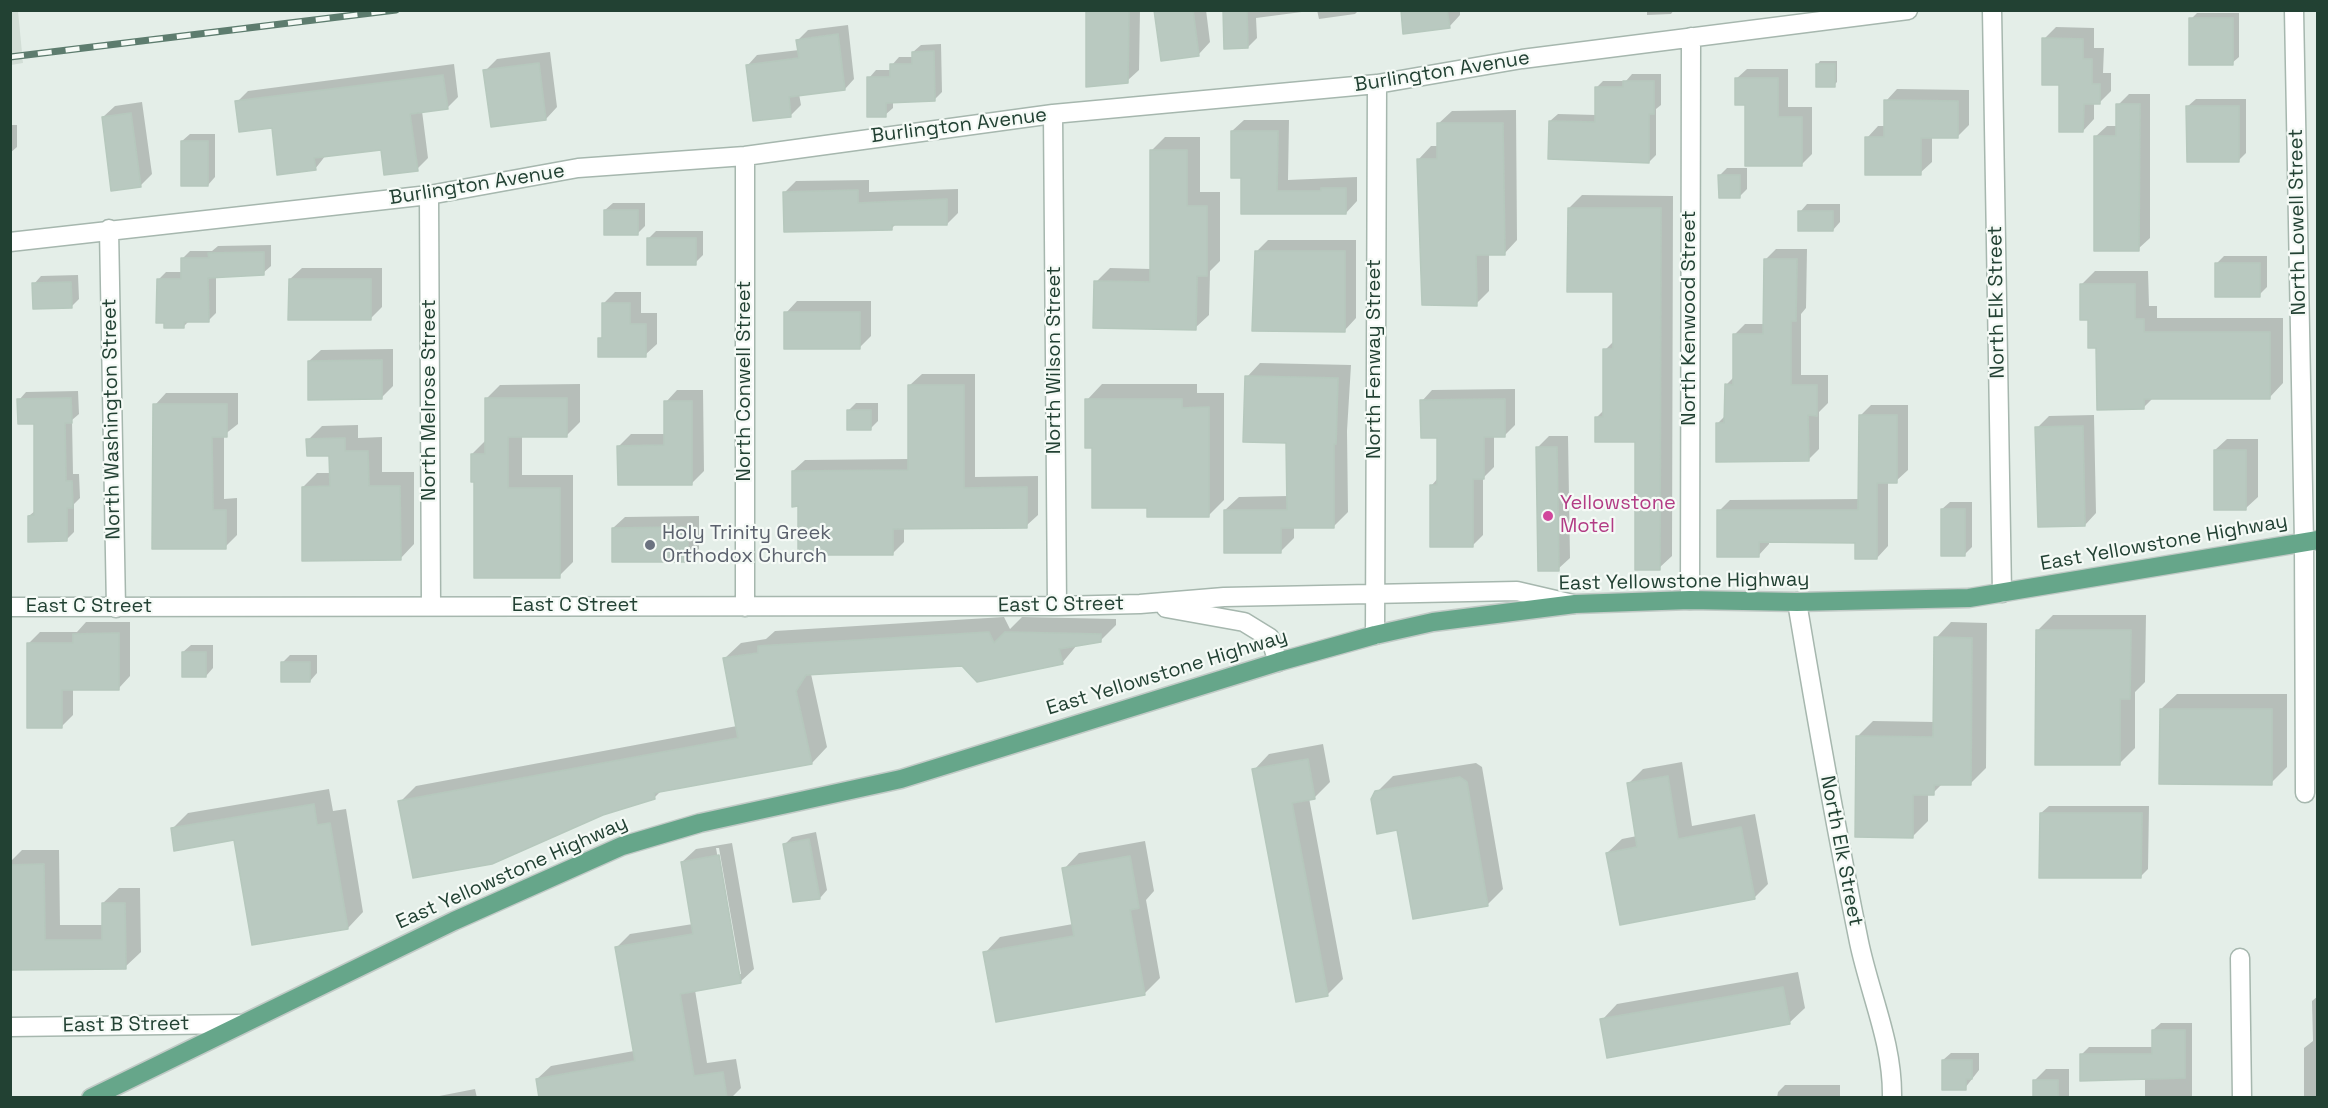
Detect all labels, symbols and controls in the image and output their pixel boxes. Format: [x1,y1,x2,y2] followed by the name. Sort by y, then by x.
[1353,46,1531,98] street label: Burlington Avenue
[870,103,1048,149] street label: Burlington Avenue
[2284,129,2312,315] street label: North Lowell Street
[388,159,566,211] street label: Burlington Avenue
[1678,210,1702,426] street label: North Kenwood Street
[1984,225,2010,379] street label: North Elk Street
[1363,259,1387,459] street label: North Fenway Street
[1043,266,1067,454] street label: North Wilson Street
[733,281,757,481] street label: North Conwell Street
[98,298,126,540] street label: North Washington Street
[418,299,442,501] street label: North Melrose Street
[1560,492,1676,539] place label: Yellowstone Motel
[1541,509,1555,523] marker: Yellowstone Motel
[2039,509,2289,577] street label: East Yellowstone Highway
[662,522,831,569] place label: Holy Trinity Greek Orthodox Church
[643,538,657,552] marker: Holy Trinity Greek Orthodox Church
[1558,568,1810,596] street label: East Yellowstone Highway
[998,592,1124,618] street label: East C Street
[512,594,638,618] street label: East C Street
[26,595,152,619] street label: East C Street
[1044,625,1290,721] street label: East Yellowstone Highway
[1815,774,1867,928] street label: North Elk Street
[393,811,631,935] street label: East Yellowstone Highway
[62,1012,190,1038] street label: East B Street

